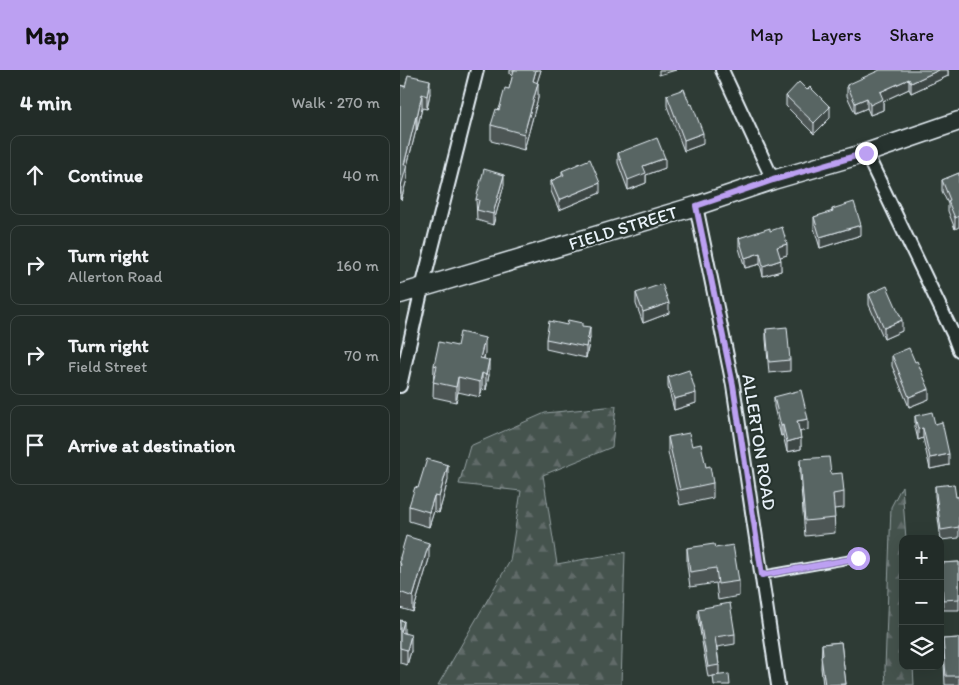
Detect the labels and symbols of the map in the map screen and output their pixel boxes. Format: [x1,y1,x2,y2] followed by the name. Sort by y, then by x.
[855,142,878,165] route end
[566,201,680,255] street label: FIELD STREET
[737,372,781,512] street label: ALLERTON ROAD
[847,547,870,570] route start

